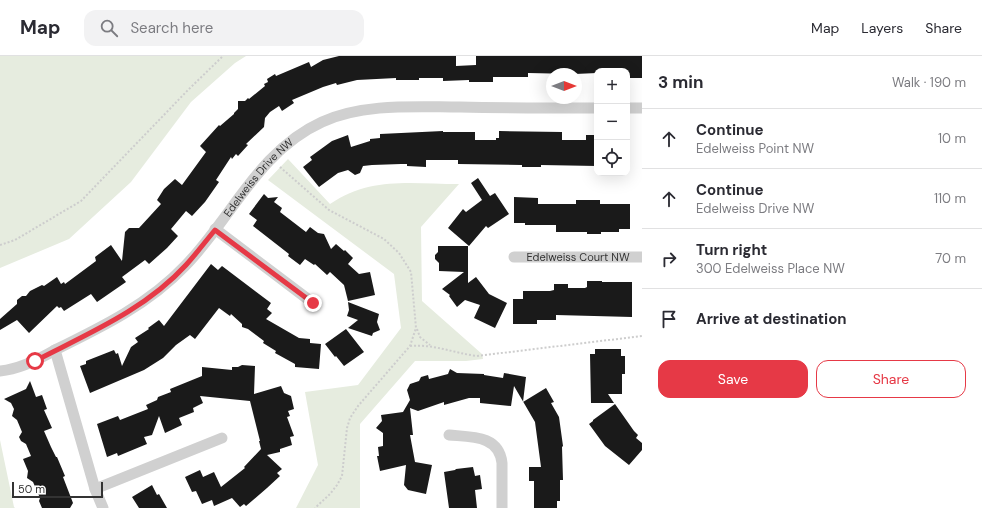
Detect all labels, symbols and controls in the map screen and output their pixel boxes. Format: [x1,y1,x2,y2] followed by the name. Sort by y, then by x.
[84,10,364,46] search box
[20,15,60,40] text: Map
[98,17,120,39] icon: search
[130,18,213,38] text: Search here
[811,19,839,37] text: Map
[861,19,903,37] text: Layers
[925,19,962,37] text: Share
[546,68,582,104] north arrow
[594,68,630,176] map controls
[594,68,630,104] button: +
[658,71,703,93] text: 3 min
[892,74,966,91] text: Walk · 190 m
[594,104,630,140] button: −
[696,120,764,140] text: Continue
[658,128,680,150] icon: ahead
[938,130,966,147] text: 10 m
[220,135,296,220] street label: Edelweiss Drive NW
[594,140,630,176] button: locate
[696,140,814,157] text: Edelweiss Point NW
[696,180,764,200] text: Continue
[658,188,680,210] icon: ahead
[934,190,966,207] text: 110 m
[696,200,814,217] text: Edelweiss Drive NW
[696,240,767,260] text: Turn right
[658,248,680,270] icon: right
[526,250,630,264] street label: Edelweiss Court NW
[935,250,966,267] text: 70 m
[696,260,845,277] text: 300 Edelweiss Place NW
[304,294,322,312] route end
[658,308,680,330] icon: arrive
[696,309,847,329] text: Arrive at destination
[26,352,44,370] route start
[658,360,808,398] button: Save
[816,360,966,398] button: Share
[12,480,103,499] scale bar
[18,482,45,496] text: 50 m

